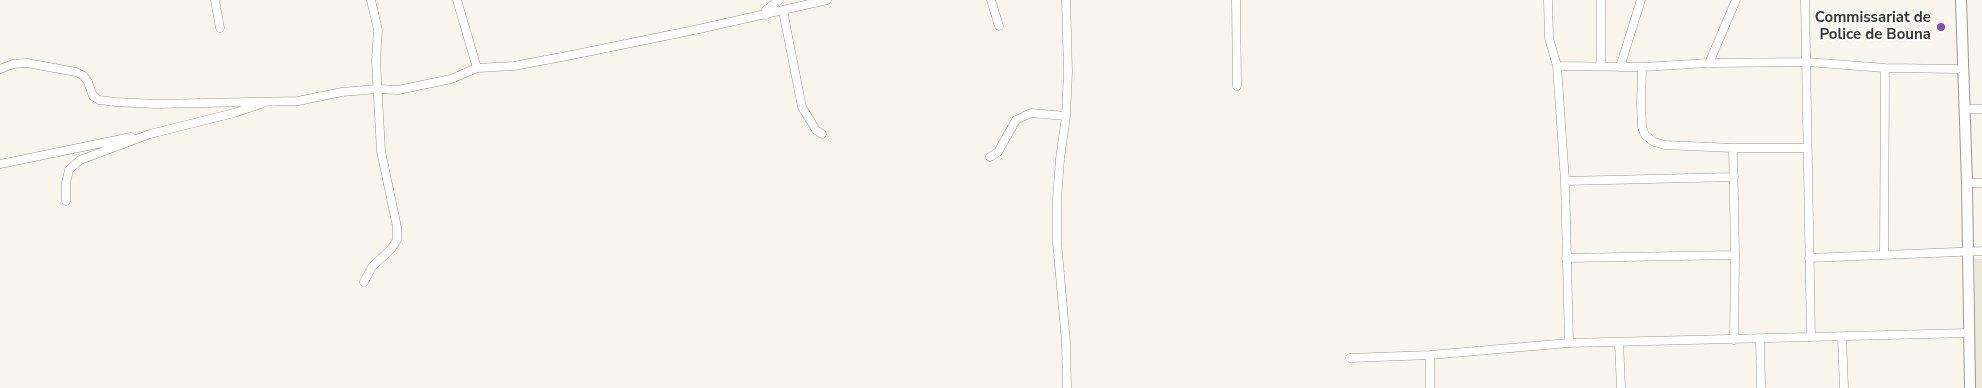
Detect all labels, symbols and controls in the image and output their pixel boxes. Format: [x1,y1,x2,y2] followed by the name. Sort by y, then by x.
[1815,9,1931,44] place label: Commissariat de Police de Bouna
[1935,21,1947,33] marker: Commissariat de Police de Bouna

